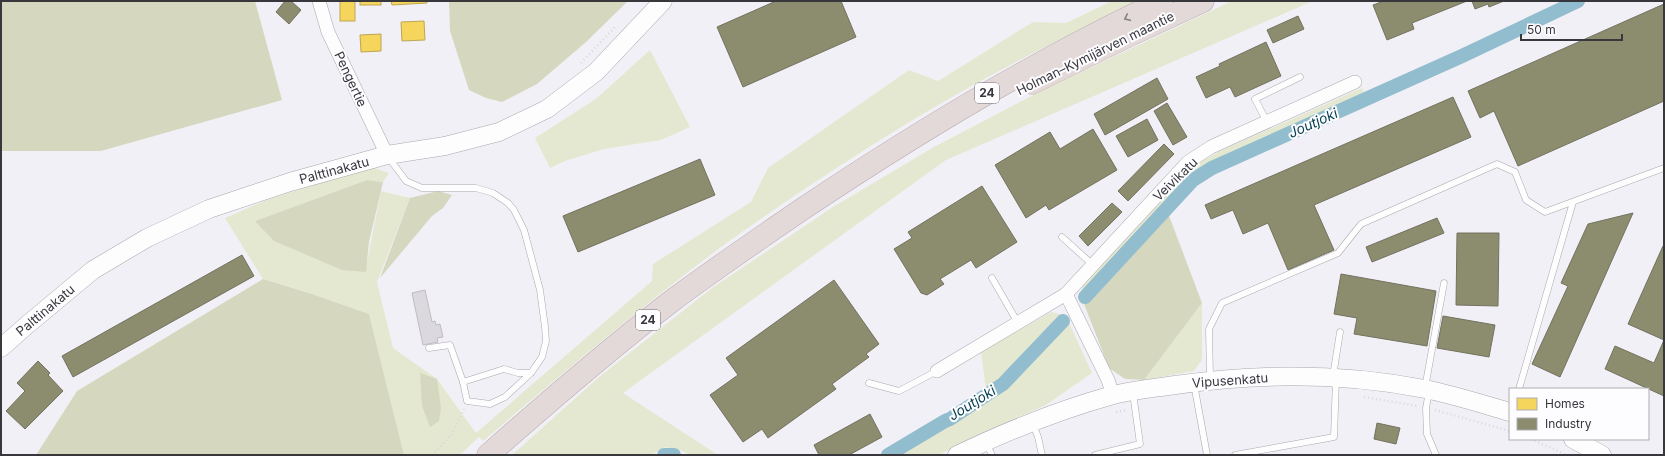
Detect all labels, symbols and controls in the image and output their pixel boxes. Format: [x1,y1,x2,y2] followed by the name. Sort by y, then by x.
[1013,8,1177,98] street label: Holman–Kymijärven maantie
[1123,13,1131,21] one-way arrow
[1521,16,1622,42] scale bar
[1527,22,1556,37] text: 50 m
[331,49,371,109] street label: Pengertie
[975,83,999,103] road number: 24
[1285,104,1341,141] water label: Joutjoki
[297,153,371,187] street label: Palttinakatu
[1149,154,1201,204] street label: Veivikatu
[12,281,78,339] street label: Palttinakatu
[636,310,660,330] road number: 24
[1191,369,1269,391] street label: Vipusenkatu
[945,381,999,424] water label: Joutjoki
[1509,388,1649,440] legend
[1545,396,1585,411] text: Homes
[1545,416,1592,431] text: Industry

